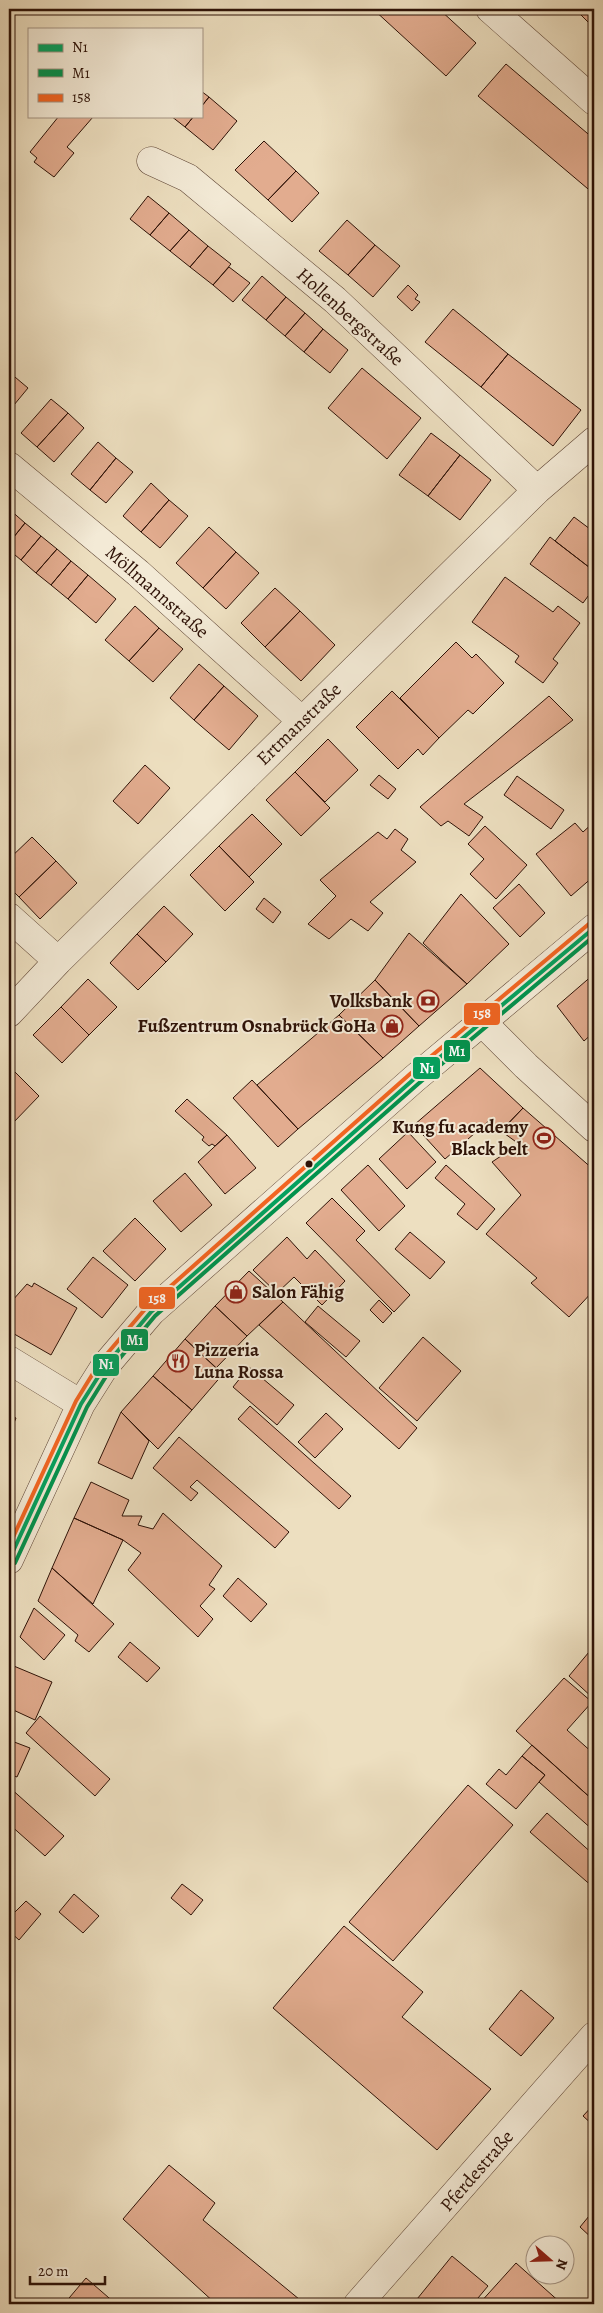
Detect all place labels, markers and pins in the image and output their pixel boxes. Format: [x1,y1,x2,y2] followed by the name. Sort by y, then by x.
[329,988,412,1014] place label: Volksbank
[416,989,440,1013] bank icon: Volksbank
[138,1013,377,1039] place label: Fußzentrum Osnabrück GoHa
[380,1014,404,1038] shop icon: Fußzentrum Osnabrück GoHa
[392,1114,529,1162] place label: Kung fu academy Black belt
[532,1126,556,1150] sports icon: Kung fu academy Black belt
[304,1159,314,1169] unlabelled marker
[252,1279,344,1305] place label: Salon Fähig
[224,1280,248,1304] shop icon: Salon Fähig
[194,1337,285,1385] place label: Pizzeria Luna Rossa
[166,1349,190,1373] restaurant icon: Pizzeria Luna Rossa

